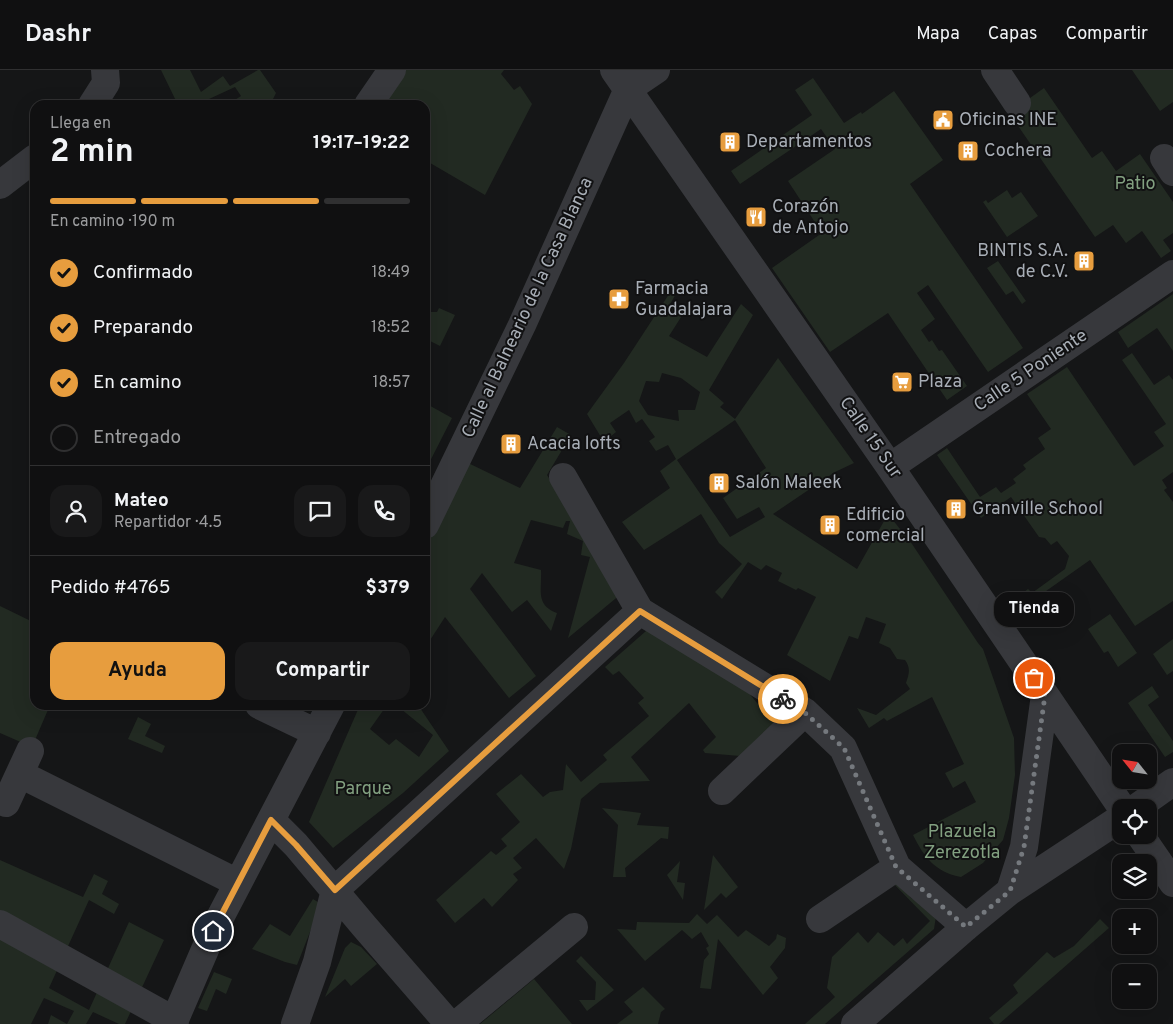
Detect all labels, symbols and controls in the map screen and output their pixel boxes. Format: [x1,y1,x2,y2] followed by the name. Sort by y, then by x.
[25,20,91,50] text: Dashr
[916,23,960,46] text: Mapa
[988,23,1037,46] text: Capas
[1065,23,1148,46] text: Compartir
[931,108,955,132] public building icon: Oficinas INE
[959,109,1057,132] place label: Oficinas INE
[50,114,111,134] text: Llega en
[718,130,742,154] building icon: Departamentos
[313,131,410,155] text: 19:17–19:22
[746,131,872,154] place label: Departamentos
[50,133,134,173] text: 2 min
[956,139,980,163] building icon: Cochera
[984,140,1051,163] place label: Cochera
[1114,173,1156,196] park label: Patio
[457,174,599,442] street label: Calle al Balneario de la Casa Blanca
[772,196,849,240] place label: Corazón de Antojo
[744,205,768,229] restaurant icon: Corazón de Antojo
[50,212,175,232] text: En camino · 190 m
[977,240,1068,284] place label: BINTIS S.A. de C.V.
[1072,249,1096,273] building icon: BINTIS S.A. de C.V.
[50,259,78,287] icon: check
[93,261,193,285] text: Confirmado
[371,263,410,283] text: 18:49
[635,278,732,322] place label: Farmacia Guadalajara
[607,287,631,311] pharmacy icon: Farmacia Guadalajara
[50,314,78,342] icon: check
[93,316,193,340] text: Preparando
[371,318,410,338] text: 18:52
[970,325,1092,417] street label: Calle 5 Poniente
[50,369,78,397] icon: check
[890,370,914,394] supermarket icon: Plaza
[93,371,182,395] text: En camino
[918,371,962,394] place label: Plaza
[373,373,410,393] text: 18:57
[833,393,907,483] street label: Calle 15 Sur
[93,426,181,450] text: Entregado
[499,432,523,456] building icon: Acacia lofts
[527,433,621,456] place label: Acacia lofts
[707,471,731,495] building icon: Salón Maleek
[735,472,842,495] place label: Salón Maleek
[50,485,102,537] button: person
[294,485,346,537] button: chat
[358,485,410,537] button: phone
[114,489,169,513] text: Mateo
[944,497,968,521] building icon: Granville School
[972,498,1103,521] place label: Granville School
[846,504,925,548] place label: Edificio comercial
[114,513,222,533] text: Repartidor · 4.5
[818,513,842,537] building icon: Edificio comercial
[50,576,171,600] text: Pedido #4765
[366,576,410,600] text: $379
[994,593,1074,628] callout: Tienda
[1009,599,1059,619] text: Tienda
[50,642,225,700] button: Ayuda
[235,642,410,700] button: Compartir
[1013,657,1055,699] pin
[1020,664,1048,692] icon: bag
[758,674,808,724] courier
[769,685,797,713] icon: bike
[1112,744,1158,789] north arrow
[1112,744,1157,1009] map controls
[334,778,392,801] park label: Parque
[1112,799,1157,844] button: locate
[924,821,1000,865] park label: Plazuela Zerezotla
[1112,854,1157,899] button: layers
[1112,909,1157,954] button: +
[192,910,234,952] pin
[199,917,227,945] icon: home
[1112,964,1157,1009] button: −

